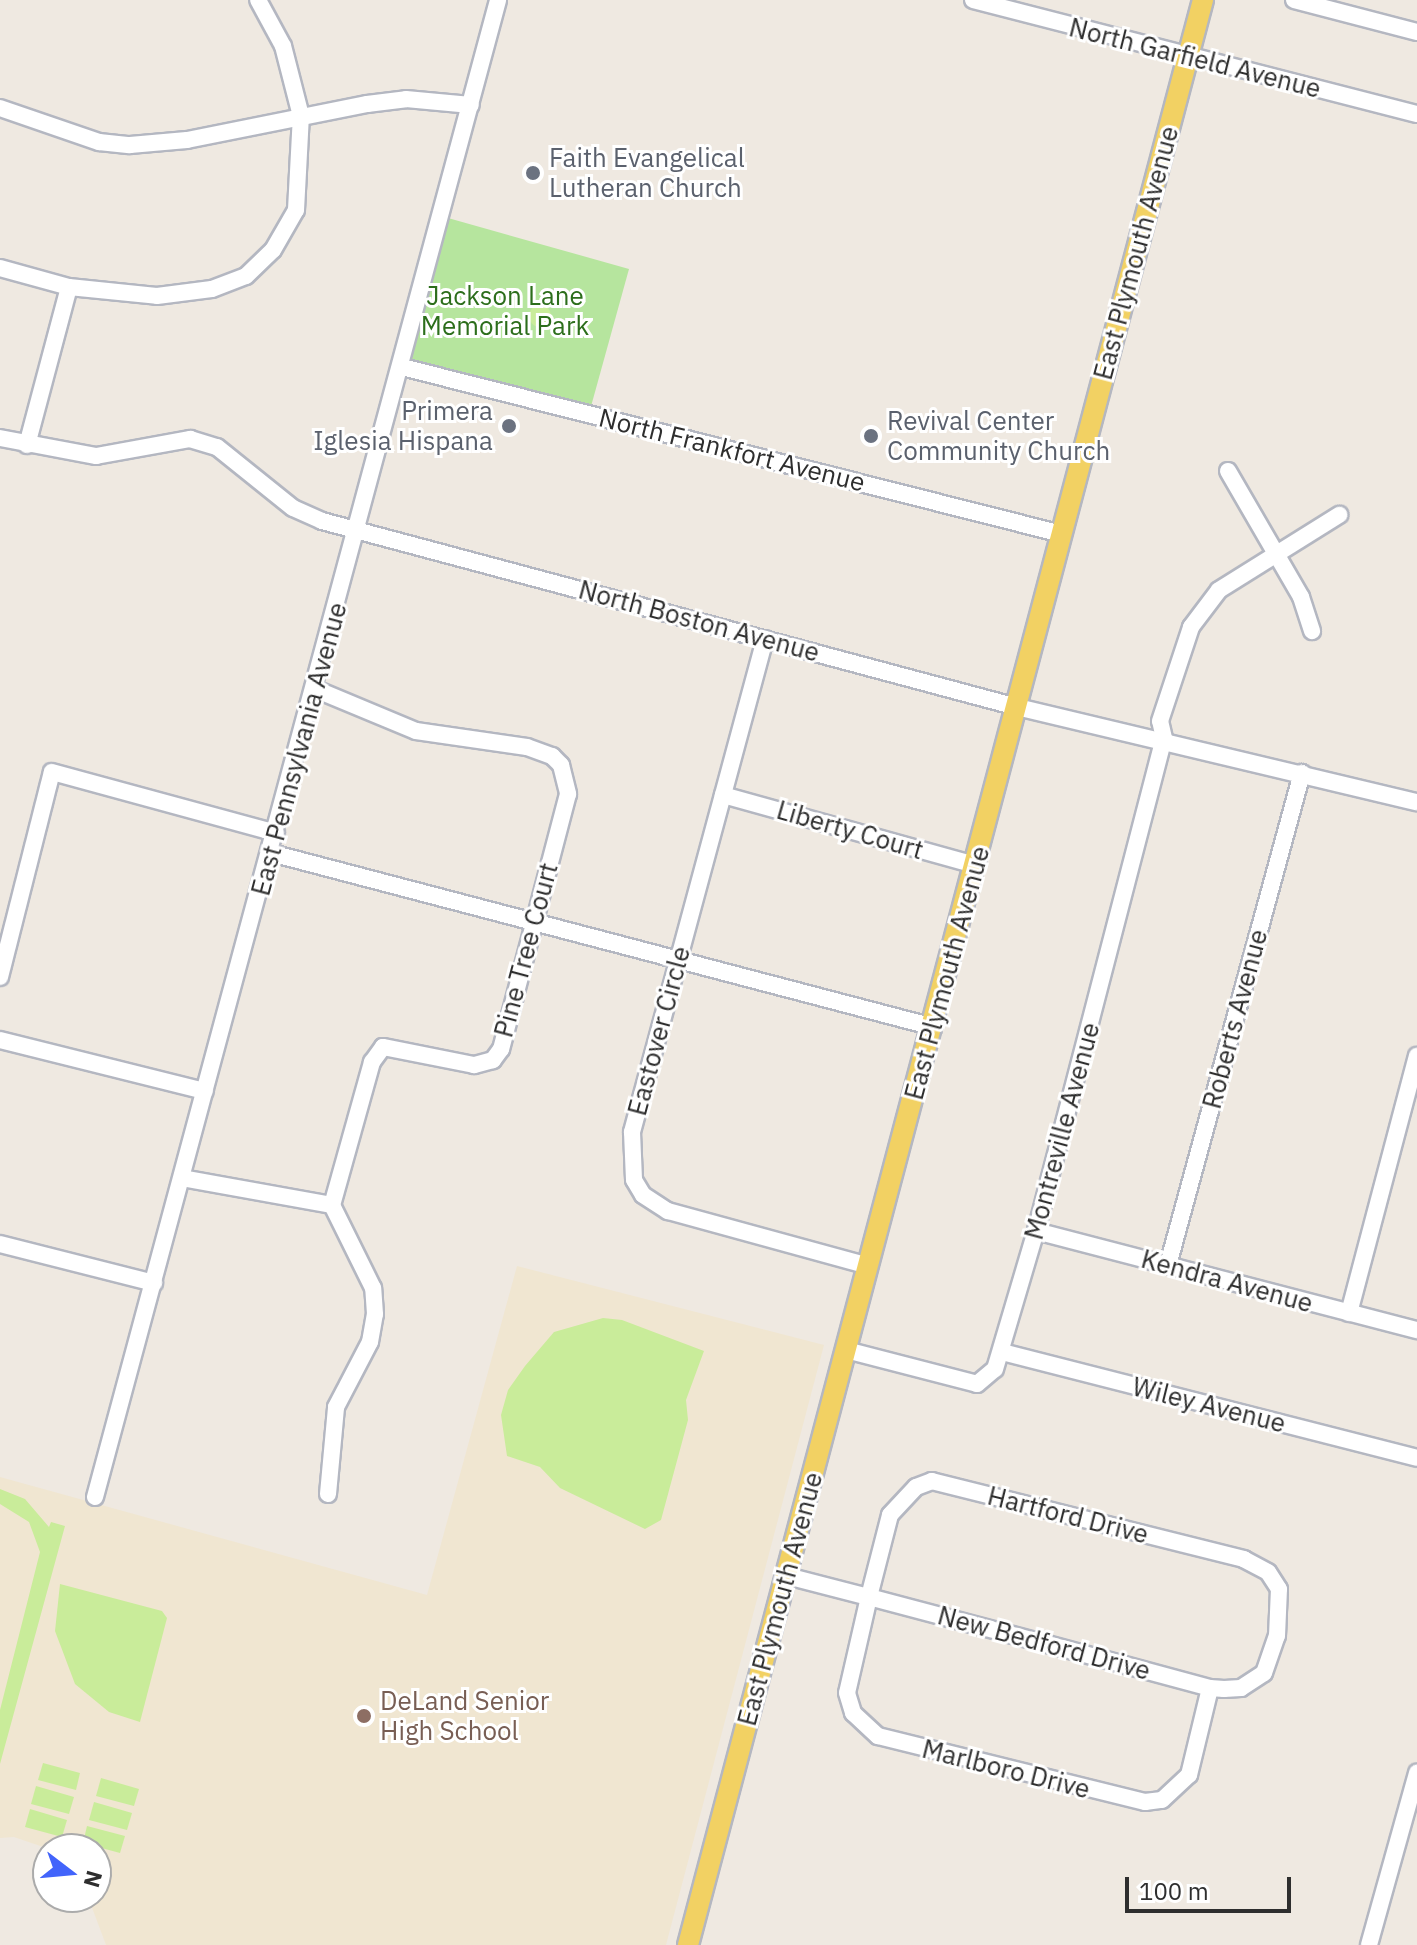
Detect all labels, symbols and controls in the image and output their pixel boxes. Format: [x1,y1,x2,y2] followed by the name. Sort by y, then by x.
[1066,12,1324,104] street label: North Garfield Avenue
[1087,123,1185,383] street label: East Plymouth Avenue
[549,142,745,204] place label: Faith Evangelical Lutheran Church
[524,164,542,182] marker: Faith Evangelical Lutheran Church
[421,280,589,342] park label: Jackson Lane Memorial Park
[313,395,493,456] place label: Primera Iglesia Hispana
[596,402,868,498] street label: North Frankfort Avenue
[887,405,1110,466] place label: Revival Center Community Church
[500,417,518,435] marker: Primera Iglesia Hispana
[862,427,880,445] marker: Revival Center Community Church
[575,574,823,668] street label: North Boston Avenue
[245,599,353,899] street label: East Pennsylvania Avenue
[773,794,927,866] street label: Liberty Court
[898,843,996,1103] street label: East Plymouth Avenue
[488,859,564,1041] street label: Pine Tree Court
[1196,926,1274,1112] street label: Roberts Avenue
[621,943,697,1119] street label: Eastover Circle
[1018,1019,1106,1243] street label: Montreville Avenue
[1138,1243,1316,1319] street label: Kendra Avenue
[1129,1371,1289,1439] street label: Wiley Avenue
[731,1469,829,1729] street label: East Plymouth Avenue
[984,1480,1152,1550] street label: Hartford Drive
[934,1600,1154,1686] street label: New Bedford Drive
[380,1685,549,1746] place label: DeLand Senior High School
[355,1707,373,1725] marker: DeLand Senior High School
[919,1733,1093,1805] street label: Marlboro Drive
[32,1833,112,1913] north arrow
[1129,1861,1295,1911] scale bar
[77,1868,110,1891] text: N
[1139,1875,1209,1907] text: 100 m

